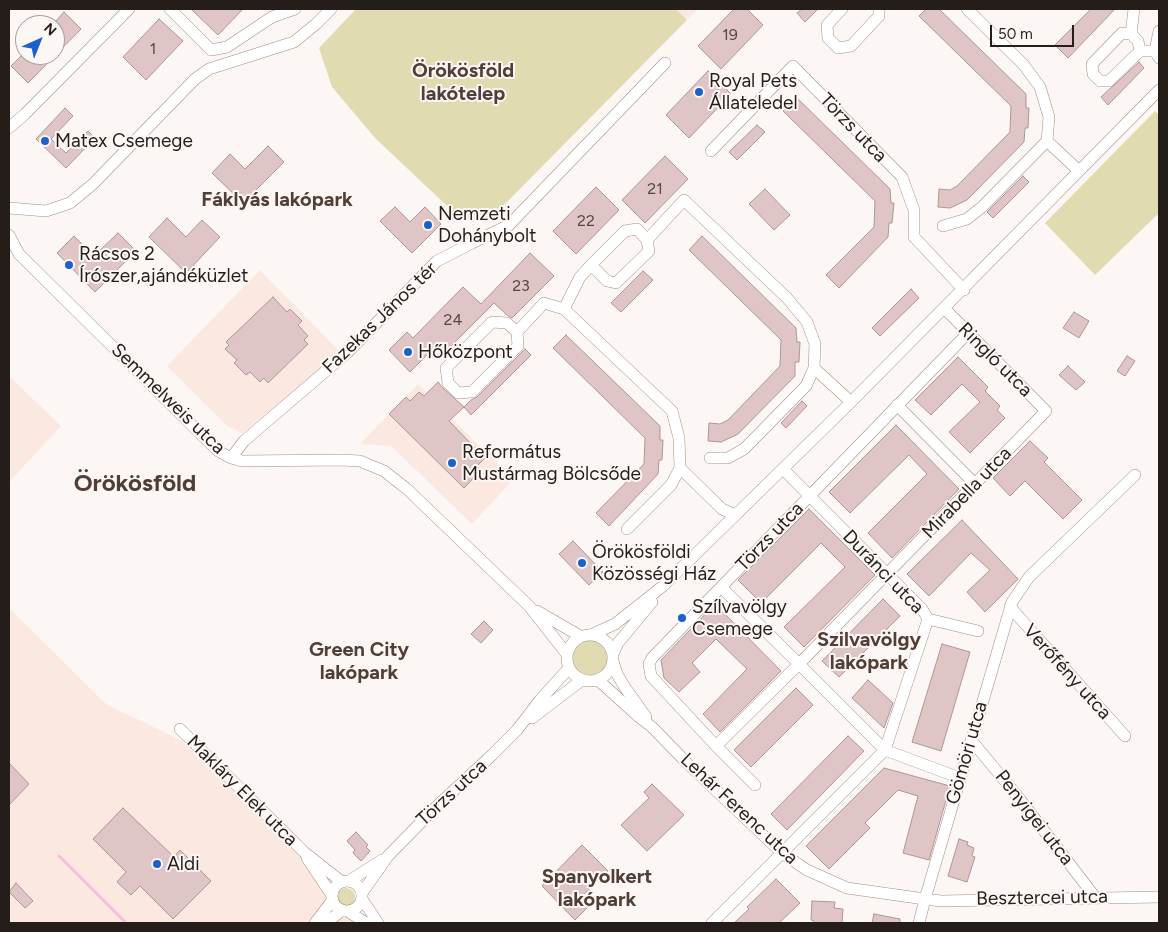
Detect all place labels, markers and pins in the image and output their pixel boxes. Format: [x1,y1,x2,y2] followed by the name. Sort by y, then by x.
[709,70,798,114] place label: Royal Pets Állateledel
[693,86,705,98] marker: Royal Pets Állateledel
[55,130,193,152] place label: Matex Csemege
[39,135,51,147] marker: Matex Csemege
[438,203,536,247] place label: Nemzeti Dohánybolt
[422,219,434,231] marker: Nemzeti Dohánybolt
[79,243,248,287] place label: Rácsos 2 Írószer,ajándéküzlet
[63,259,75,271] marker: Rácsos 2 Írószer,ajándéküzlet
[418,341,513,363] place label: Hőközpont
[402,346,414,358] marker: Hőközpont
[462,441,641,485] place label: Református Mustármag Bölcsőde
[446,457,458,469] marker: Református Mustármag Bölcsőde
[592,541,716,585] place label: Örökösföldi Közösségi Ház
[576,557,588,569] marker: Örökösföldi Közösségi Ház
[692,596,787,640] place label: Szílvavölgy Csemege
[676,612,688,624] marker: Szílvavölgy Csemege
[167,853,200,875] place label: Aldi
[151,858,163,870] marker: Aldi

